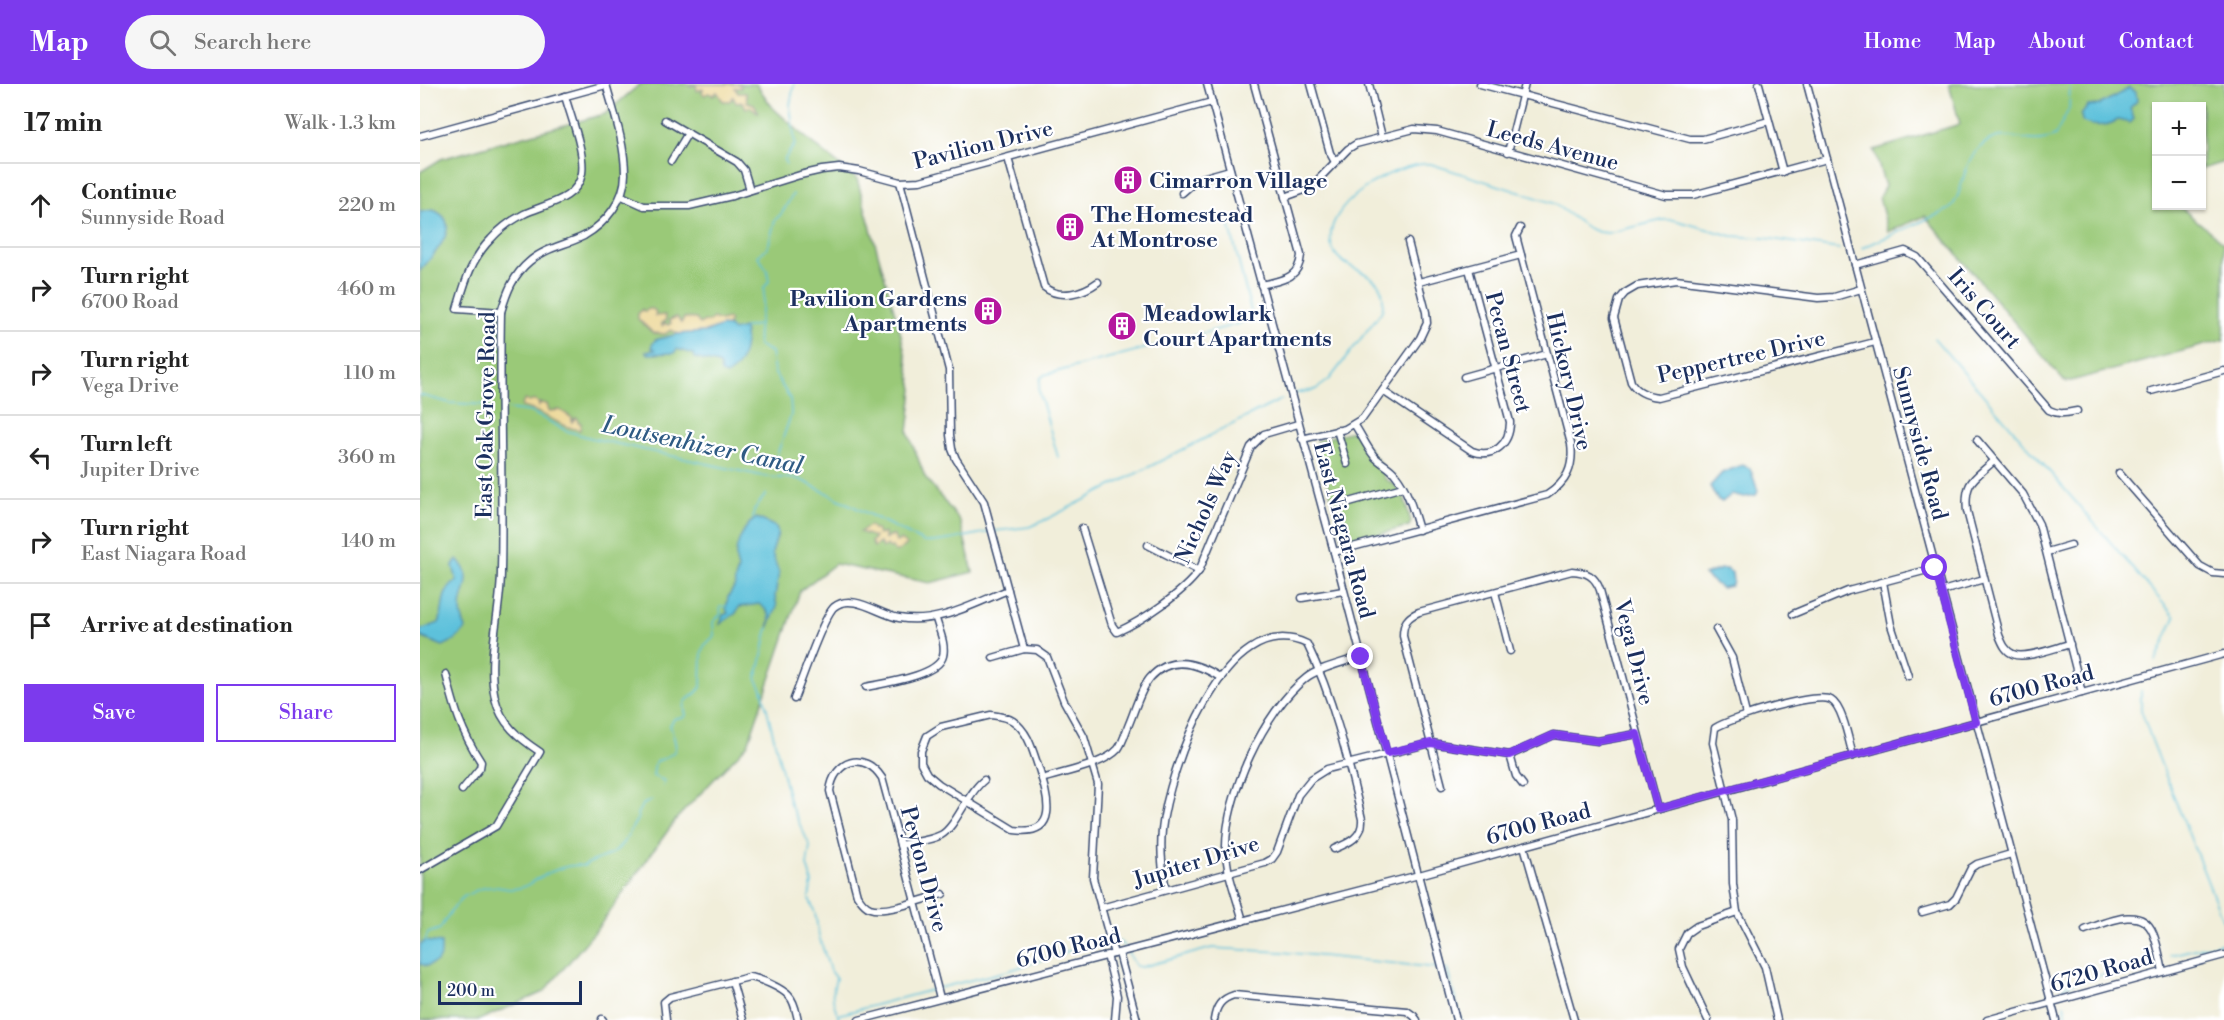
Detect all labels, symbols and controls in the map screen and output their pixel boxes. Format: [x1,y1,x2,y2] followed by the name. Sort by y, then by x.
[125,15,545,69] search box
[30,25,89,60] text: Map
[146,26,179,59] icon: search
[194,29,311,56] text: Search here
[1864,29,1921,55] text: Home
[1954,29,1996,55] text: Map
[2029,29,2086,55] text: About
[2119,29,2194,55] text: Contact
[2152,102,2206,210] map controls
[2152,102,2206,156] button: +
[24,107,102,139] text: 17 min
[285,111,396,136] text: Walk · 1.3 km
[911,115,1056,176] street label: Pavilion Drive
[1483,116,1622,177] street label: Leeds Avenue
[2152,156,2206,210] button: −
[1112,164,1144,196] building icon: Cimarron Village
[1149,168,1328,195] place label: Cimarron Village
[81,179,177,206] text: Continue
[24,189,57,222] icon: ahead
[338,193,396,218] text: 220 m
[1090,202,1254,254] place label: The Homestead At Montrose
[81,206,225,231] text: Sunnyside Road
[1054,211,1086,243] building icon: The Homestead At Montrose
[81,263,189,290] text: Turn right
[1942,263,2026,355] street label: Iris Court
[24,273,57,306] icon: right
[337,277,396,302] text: 460 m
[790,286,967,338] place label: Pavilion Gardens Apartments
[1478,289,1537,416] street label: Pecan Street
[81,290,179,315] text: 6700 Road
[972,295,1004,327] building icon: Pavilion Gardens Apartments
[1143,301,1332,353] place label: Meadowlark Court Apartments
[1106,310,1138,342] building icon: Meadowlark Court Apartments
[1540,310,1598,453] street label: Hickory Drive
[471,311,502,519] street label: East Oak Grove Road
[1655,325,1828,390] street label: Peppertree Drive
[81,347,189,374] text: Turn right
[24,357,57,390] icon: right
[344,361,396,386] text: 110 m
[1886,364,1953,524] street label: Sunnyside Road
[81,374,179,399] text: Vega Drive
[599,410,806,482] water label: Loutsenhizer Canal
[81,431,172,458] text: Turn left
[1307,439,1380,622] street label: East Niagara Road
[24,441,57,474] icon: left
[338,445,396,470] text: 360 m
[1169,447,1243,568] street label: Nichols Way
[81,458,200,483] text: Jupiter Drive
[81,515,189,542] text: Turn right
[24,525,57,558] icon: right
[341,529,396,554] text: 140 m
[81,542,246,567] text: East Niagara Road
[1921,554,1947,580] route start
[1607,596,1660,708] street label: Vega Drive
[24,609,57,642] icon: arrive
[81,612,293,639] text: Arrive at destination
[1347,643,1373,669] route end
[1986,659,2097,713] street label: 6700 Road
[24,684,204,742] button: Save
[216,684,396,742] button: Share
[1483,797,1594,851] street label: 6700 Road
[894,804,953,935] street label: Peyton Drive
[1129,830,1263,895] street label: Jupiter Drive
[1013,922,1124,975] street label: 6700 Road
[2047,944,2156,999] street label: 6720 Road
[438,978,582,1006] scale bar
[447,981,495,1001] text: 200 m

